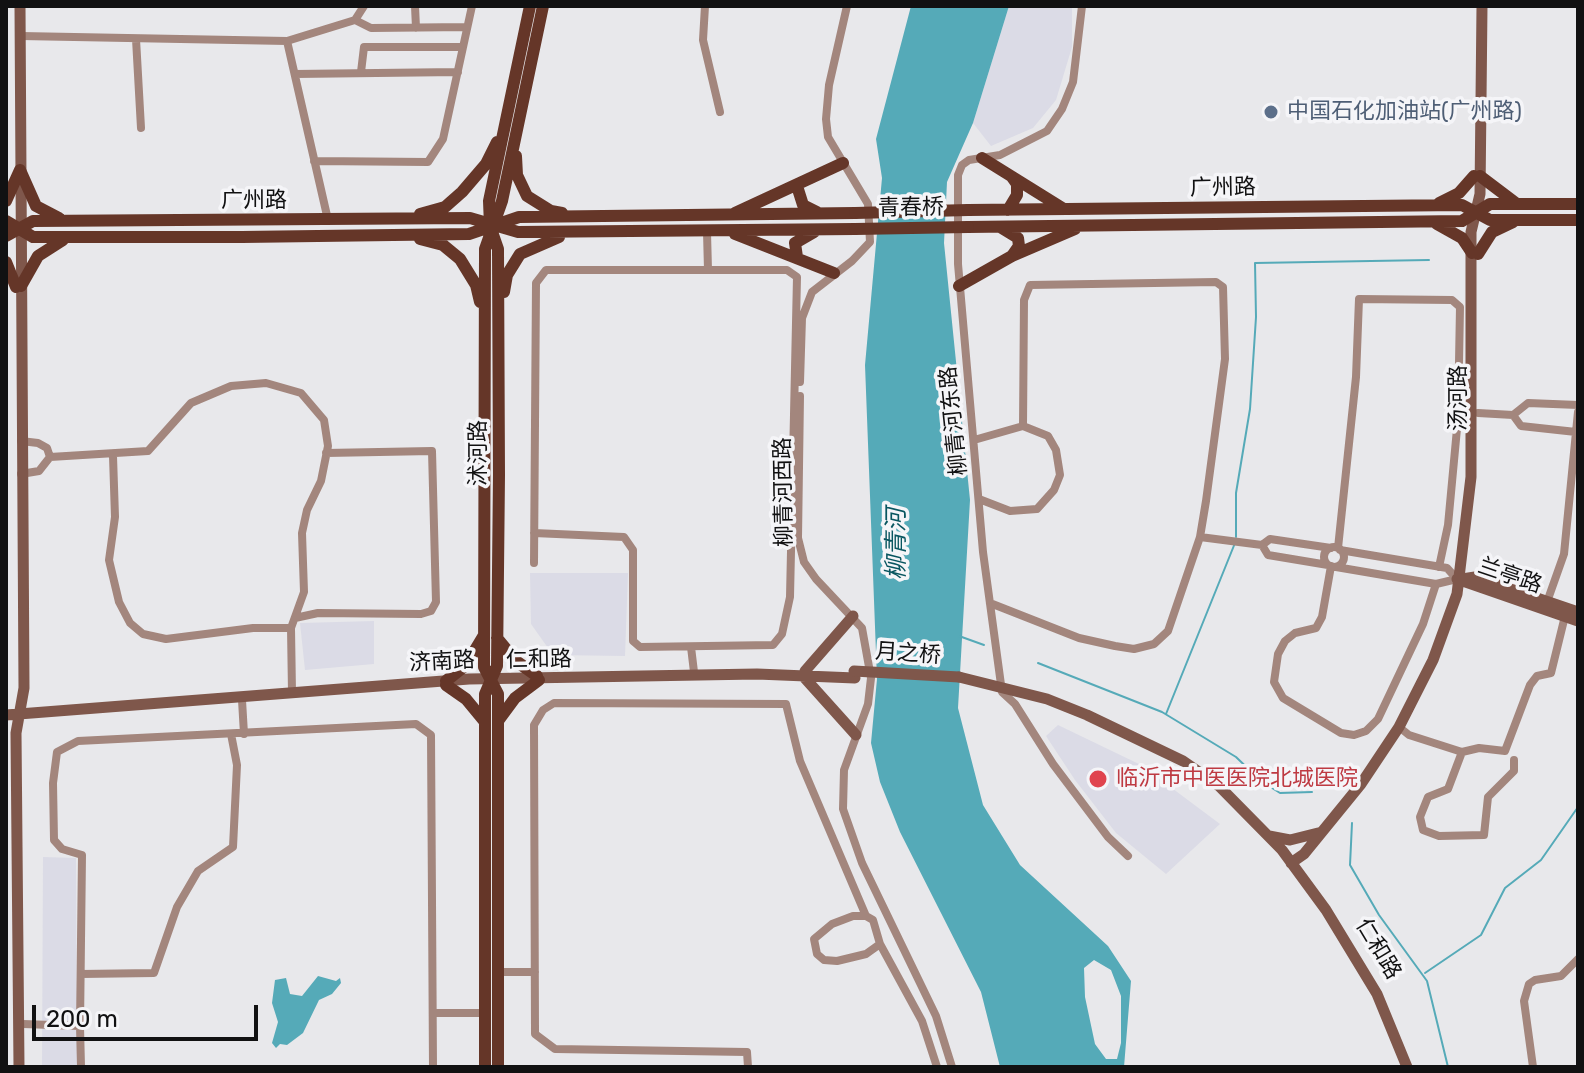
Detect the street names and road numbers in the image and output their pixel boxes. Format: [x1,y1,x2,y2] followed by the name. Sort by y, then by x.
[1190,174,1256,202] street label: 广州路
[221,188,287,214] street label: 广州路
[878,194,944,222] street label: 青春桥
[935,365,973,477] street label: 柳青河东路
[1446,365,1472,431] street label: 汤河路
[466,420,492,486] street label: 沭河路
[770,437,798,547] street label: 柳青河西路
[1475,553,1545,599] street label: 兰亭路
[874,639,942,669] street label: 月之桥
[506,646,572,674] street label: 仁和路
[408,647,476,677] street label: 济南路
[1350,914,1406,984] street label: 仁和路

